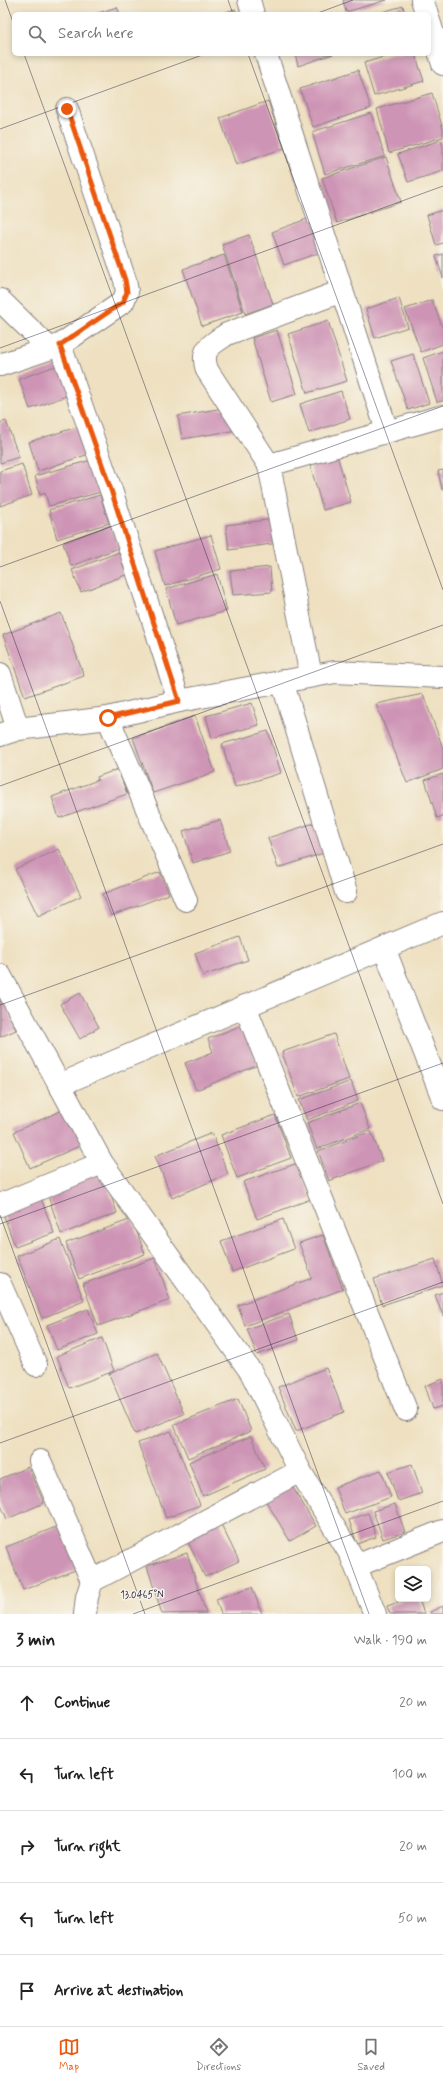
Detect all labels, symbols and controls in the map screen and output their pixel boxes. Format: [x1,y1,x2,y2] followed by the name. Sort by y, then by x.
[12,12,431,56] search box
[26,23,48,45] icon: search
[58,24,134,44] text: Search here
[58,100,76,118] route end
[99,709,117,727] route start
[395,1566,431,1602] map controls
[395,1566,431,1602] button: layers
[120,1588,164,1602] text: 13.0465°N
[16,1629,55,1651] text: 3 min
[354,1632,427,1649] text: Walk · 190 m
[16,1692,38,1714] icon: ahead
[54,1693,110,1713] text: Continue
[399,1694,427,1711] text: 20 m
[16,1764,38,1786] icon: left
[54,1765,114,1785] text: Turn left
[392,1766,427,1783] text: 100 m
[16,1836,38,1858] icon: right
[54,1837,121,1857] text: Turn right
[399,1838,427,1855] text: 20 m
[16,1908,38,1930] icon: left
[54,1909,114,1929] text: Turn left
[398,1910,427,1927] text: 50 m
[16,1980,38,2002] icon: arrive
[54,1981,183,2001] text: Arrive at destination
[58,2036,80,2074] tab: Map
[196,2036,241,2074] tab: Directions
[357,2036,385,2074] tab: Saved

